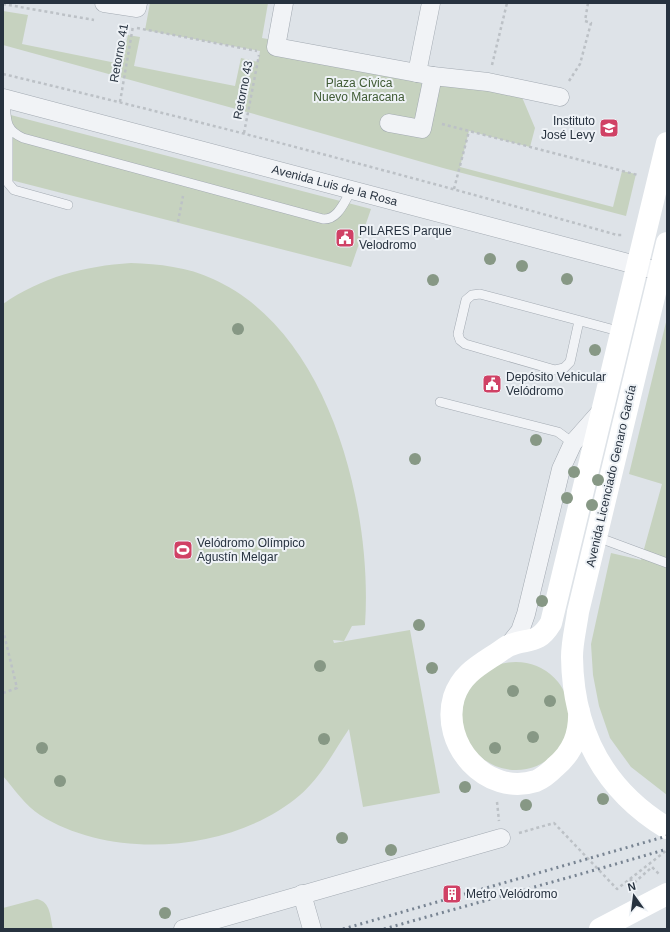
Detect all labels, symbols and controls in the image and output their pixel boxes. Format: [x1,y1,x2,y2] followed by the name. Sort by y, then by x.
[107,22,131,83] street label: Retorno 41
[230,59,256,120] street label: Retorno 43
[313,76,405,104] park label: Plaza Cívica Nuevo Maracana
[541,114,595,142] place label: Instituto José Levy
[598,117,620,139] school or university icon: Instituto José Levy
[270,162,399,209] street label: Avenida Luis de la Rosa
[359,224,452,252] place label: PILARES Parque Velodromo
[334,227,356,249] public building icon: PILARES Parque Velodromo
[506,370,606,398] place label: Depósito Vehicular Velódromo
[481,373,503,395] public building icon: Depósito Vehicular Velódromo
[583,383,639,568] street label: Avenida Licenciado Genaro García
[197,536,305,564] place label: Velódromo Olímpico Agustín Melgar
[172,539,194,561] sports icon: Velódromo Olímpico Agustín Melgar
[614,876,654,916] north arrow
[626,880,637,893] text: N
[441,883,463,905] building icon: Metro Velódromo
[466,887,558,901] place label: Metro Velódromo

